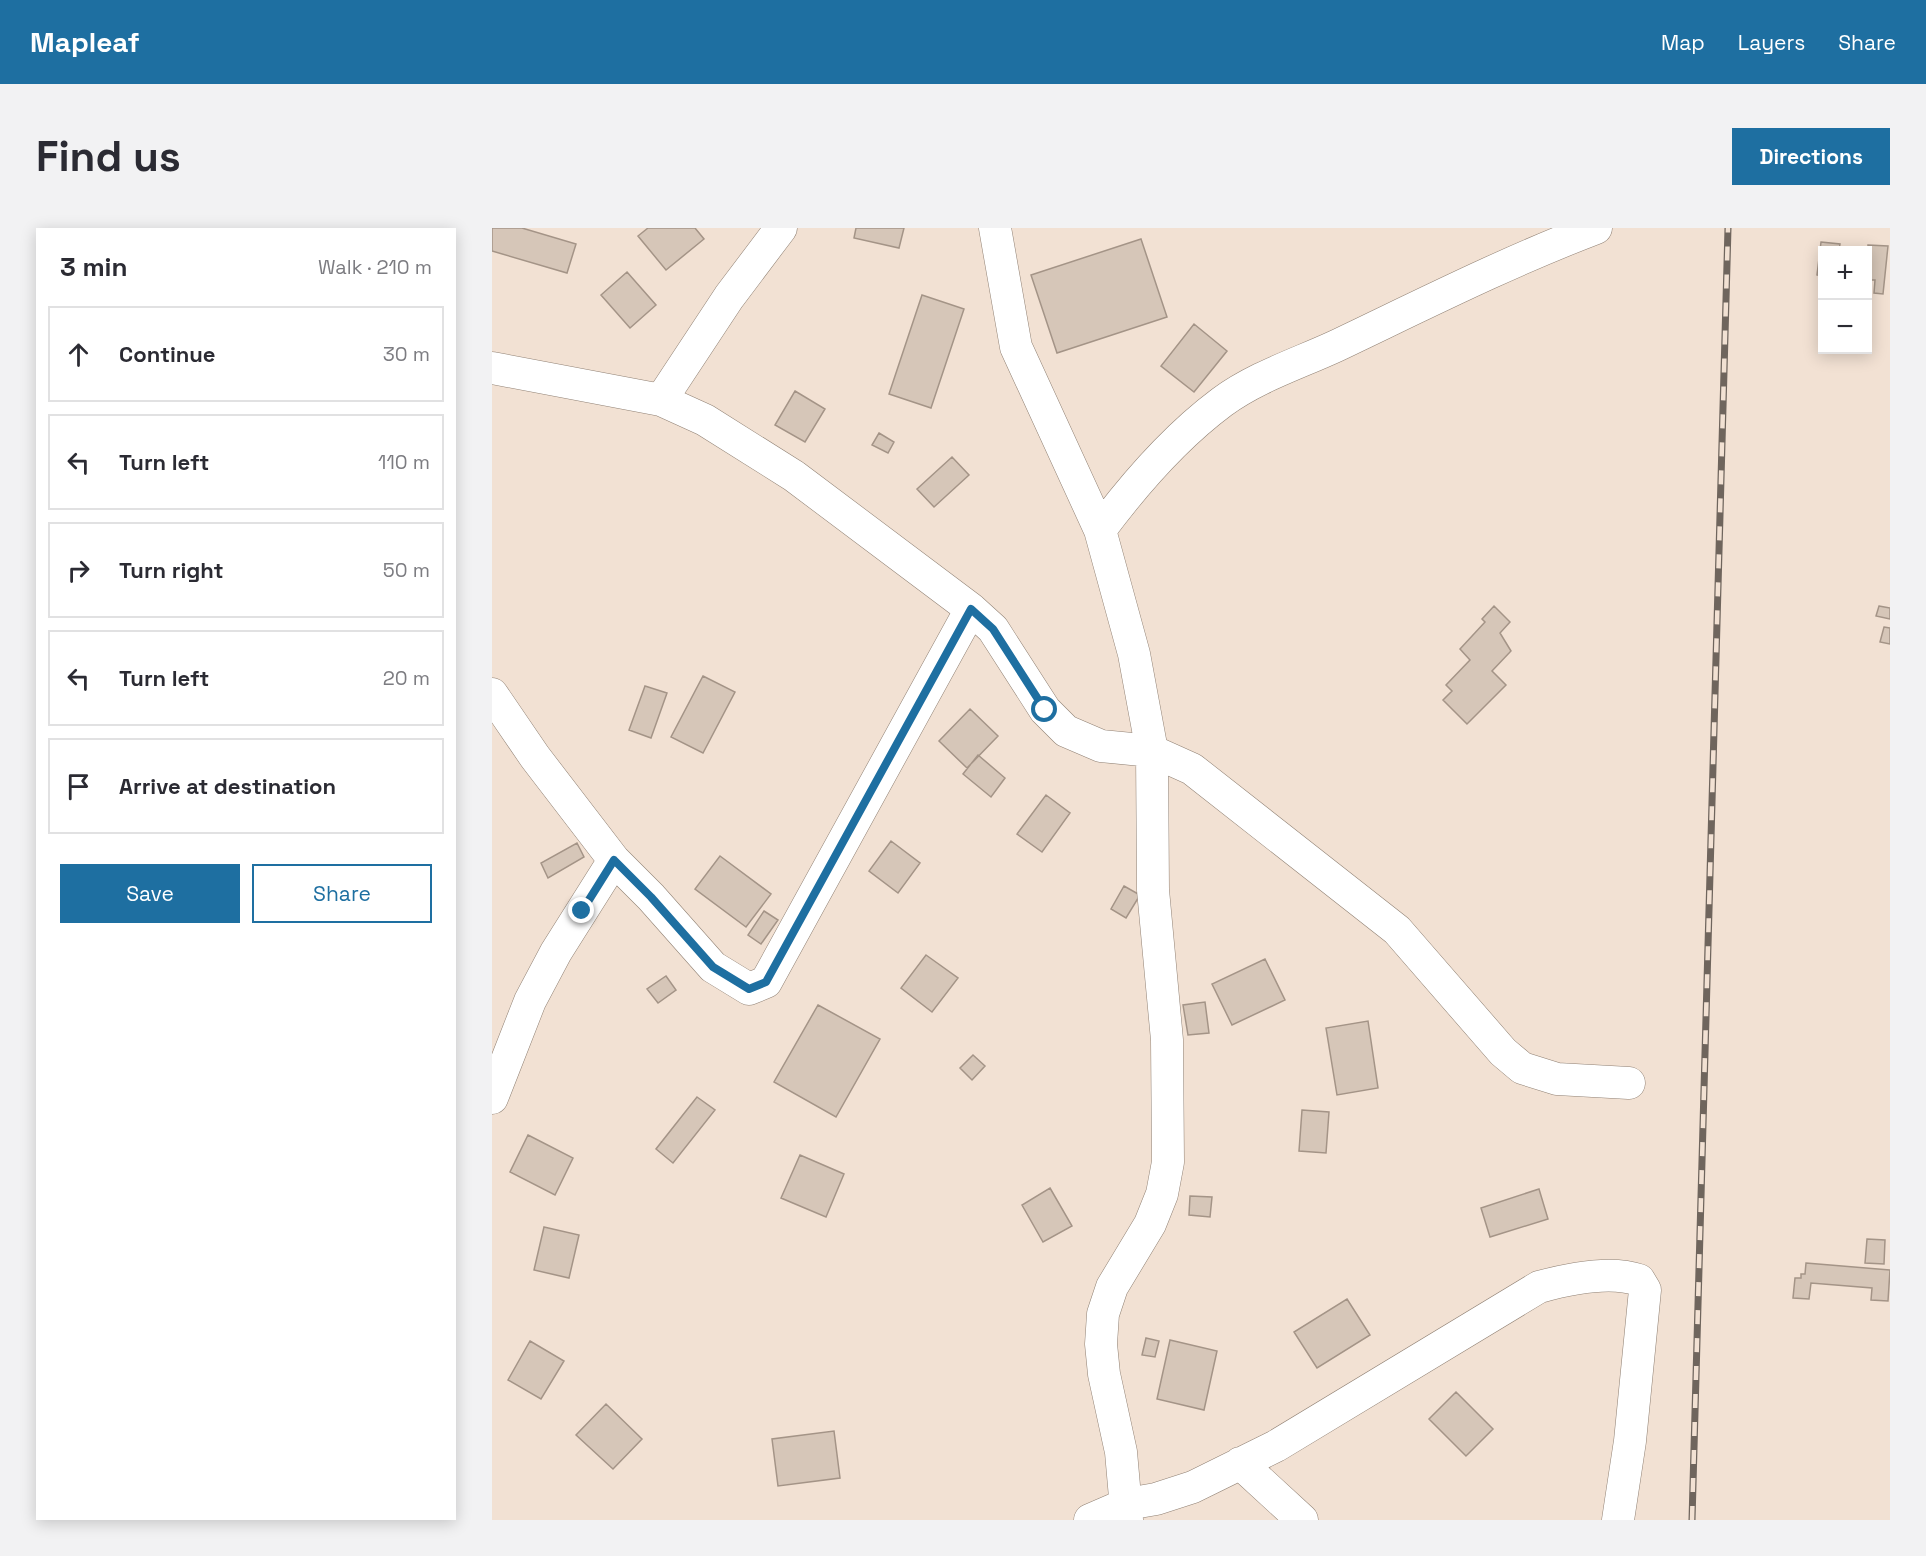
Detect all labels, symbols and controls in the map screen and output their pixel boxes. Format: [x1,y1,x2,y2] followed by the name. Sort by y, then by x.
[30,24,140,60] text: Mapleaf
[1661,29,1705,56] text: Map
[1738,29,1805,56] text: Layers
[1838,29,1896,56] text: Share
[1732,128,1890,185] button: Directions
[36,130,181,183] text: Find us
[1818,246,1872,354] map controls
[1818,246,1872,300] button: +
[60,250,128,284] text: 3 min
[318,254,432,280] text: Walk · 210 m
[1818,300,1872,354] button: −
[62,338,95,371] icon: ahead
[119,340,215,368] text: Continue
[383,341,430,367] text: 30 m
[62,446,95,479] icon: left
[119,448,209,476] text: Turn left
[378,449,430,475] text: 110 m
[62,554,95,587] icon: right
[119,556,224,584] text: Turn right
[383,557,430,583] text: 50 m
[62,662,95,695] icon: left
[119,664,209,692] text: Turn left
[383,665,430,691] text: 20 m
[1031,696,1057,722] route start
[62,770,95,803] icon: arrive
[119,772,336,800] text: Arrive at destination
[60,864,240,923] button: Save
[252,864,432,923] button: Share
[568,897,594,923] route end

